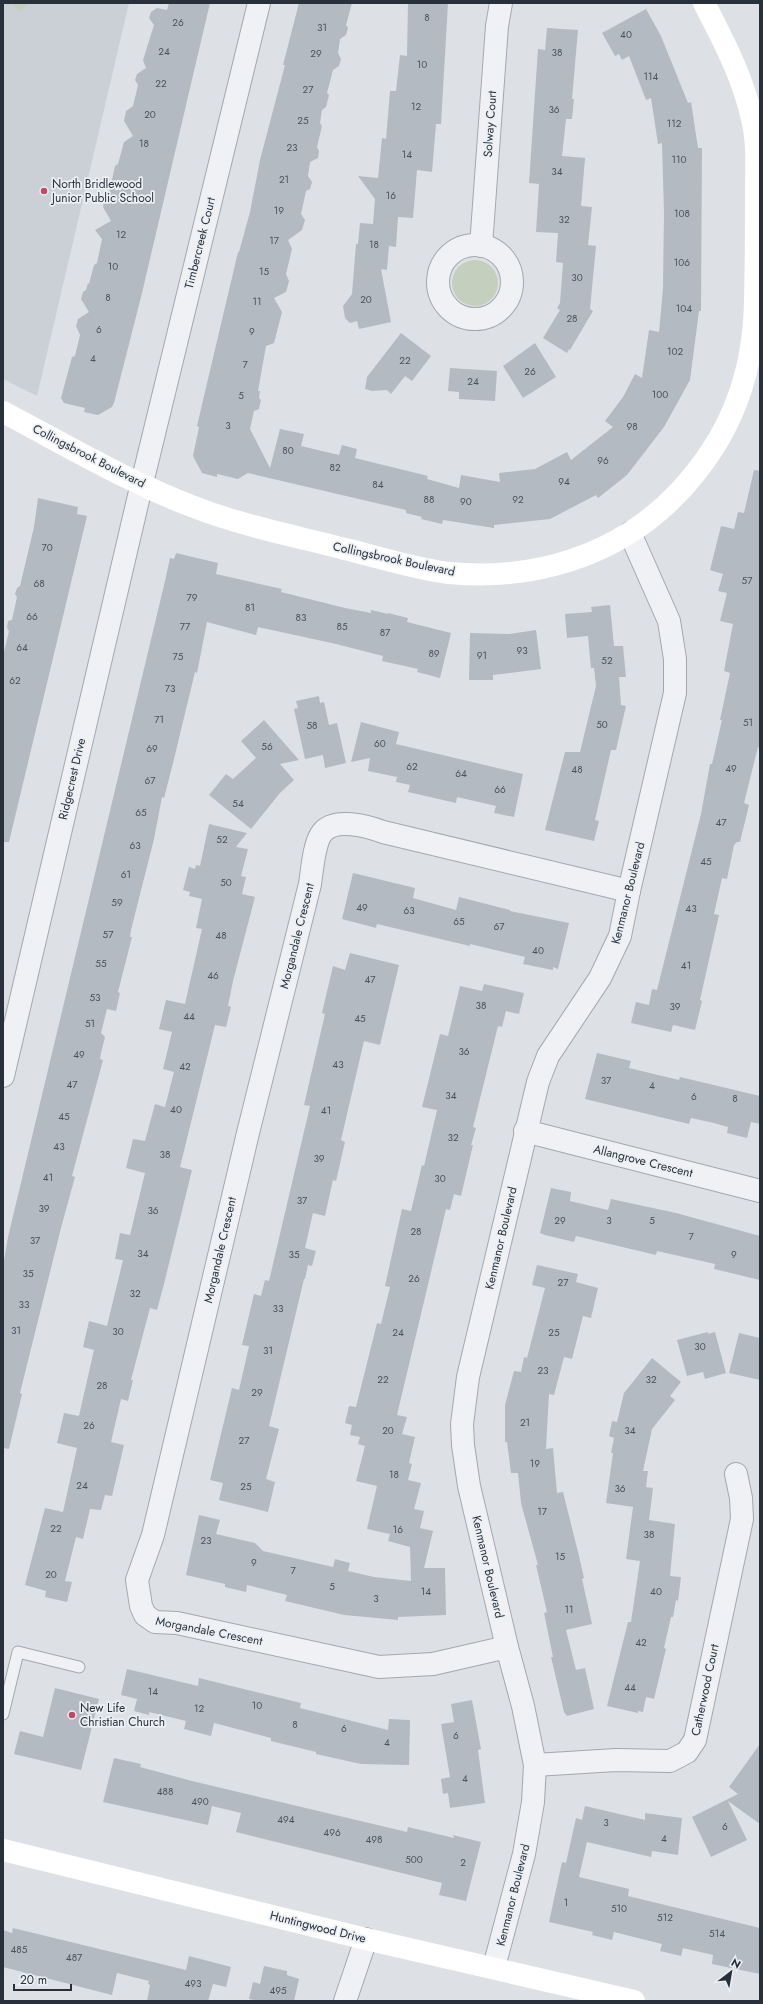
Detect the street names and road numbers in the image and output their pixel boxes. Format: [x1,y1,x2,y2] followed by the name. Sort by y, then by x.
[479,90,501,158] street label: Solway Court
[180,195,220,291] street label: Timbercreek Court
[29,420,149,492] street label: Collingsbrook Boulevard
[331,537,457,581] street label: Collingsbrook Boulevard
[54,736,90,822] street label: Ridgecrest Drive
[607,840,649,946] street label: Kenmanor Boulevard
[275,881,319,991] street label: Morgandale Crescent
[591,1140,695,1182] street label: Allangrove Crescent
[480,1185,522,1291] street label: Kenmanor Boulevard
[199,1195,241,1305] street label: Morgandale Crescent
[467,1514,509,1620] street label: Kenmanor Boulevard
[154,1612,264,1650] street label: Morgandale Crescent
[686,1642,724,1738] street label: Catherwood Court
[492,1842,534,1948] street label: Kenmanor Boulevard
[268,1906,368,1948] street label: Huntingwood Drive

